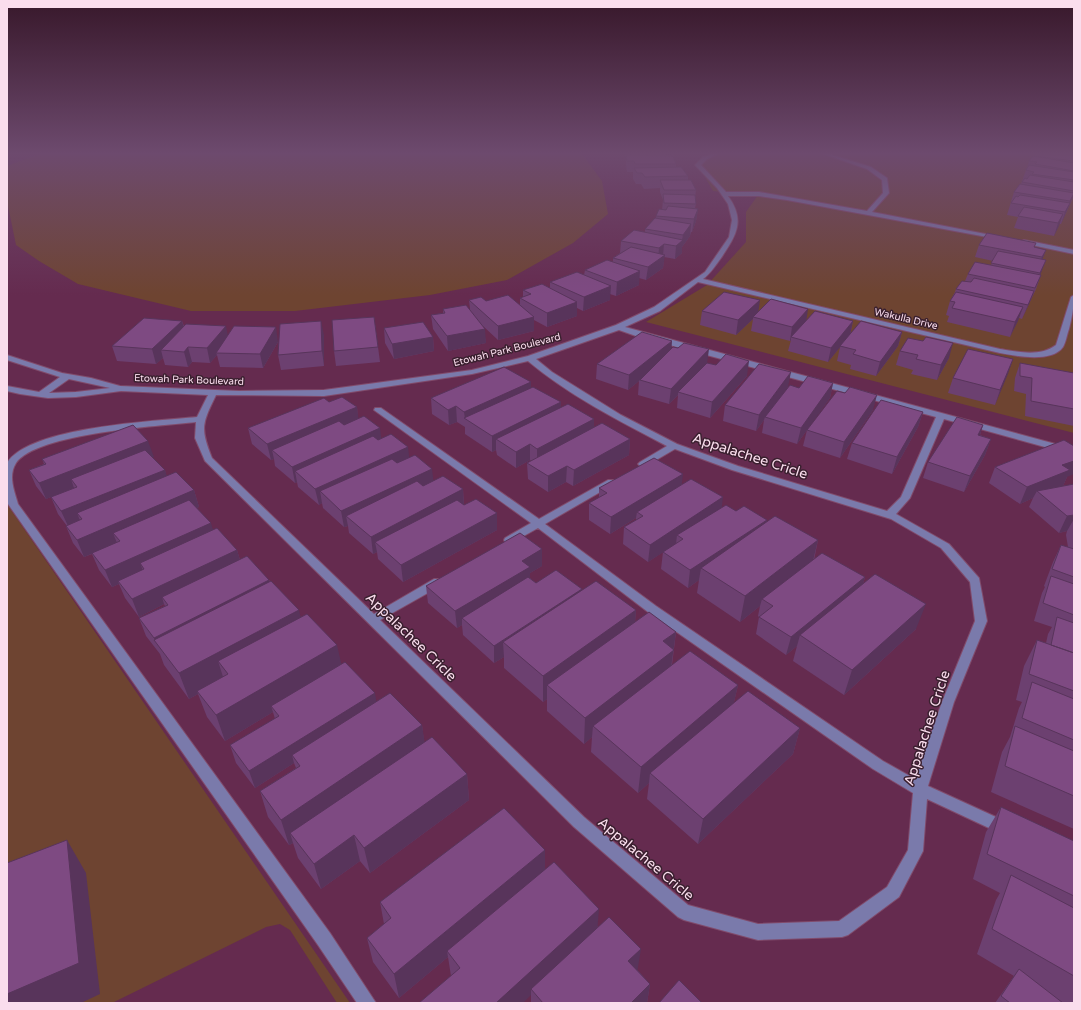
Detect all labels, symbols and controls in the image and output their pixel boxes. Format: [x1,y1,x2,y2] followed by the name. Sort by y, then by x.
[873,306,939,332] street label: Wakulla Drive
[452,331,562,369] street label: Etowah Park Boulevard
[134,372,244,388] street label: Etowah Park Boulevard
[690,429,810,483] street label: Appalachee Cricle
[362,589,460,685] street label: Appalachee Cricle
[900,668,954,788] street label: Appalachee Cricle
[595,814,698,904] street label: Appalachee Cricle

